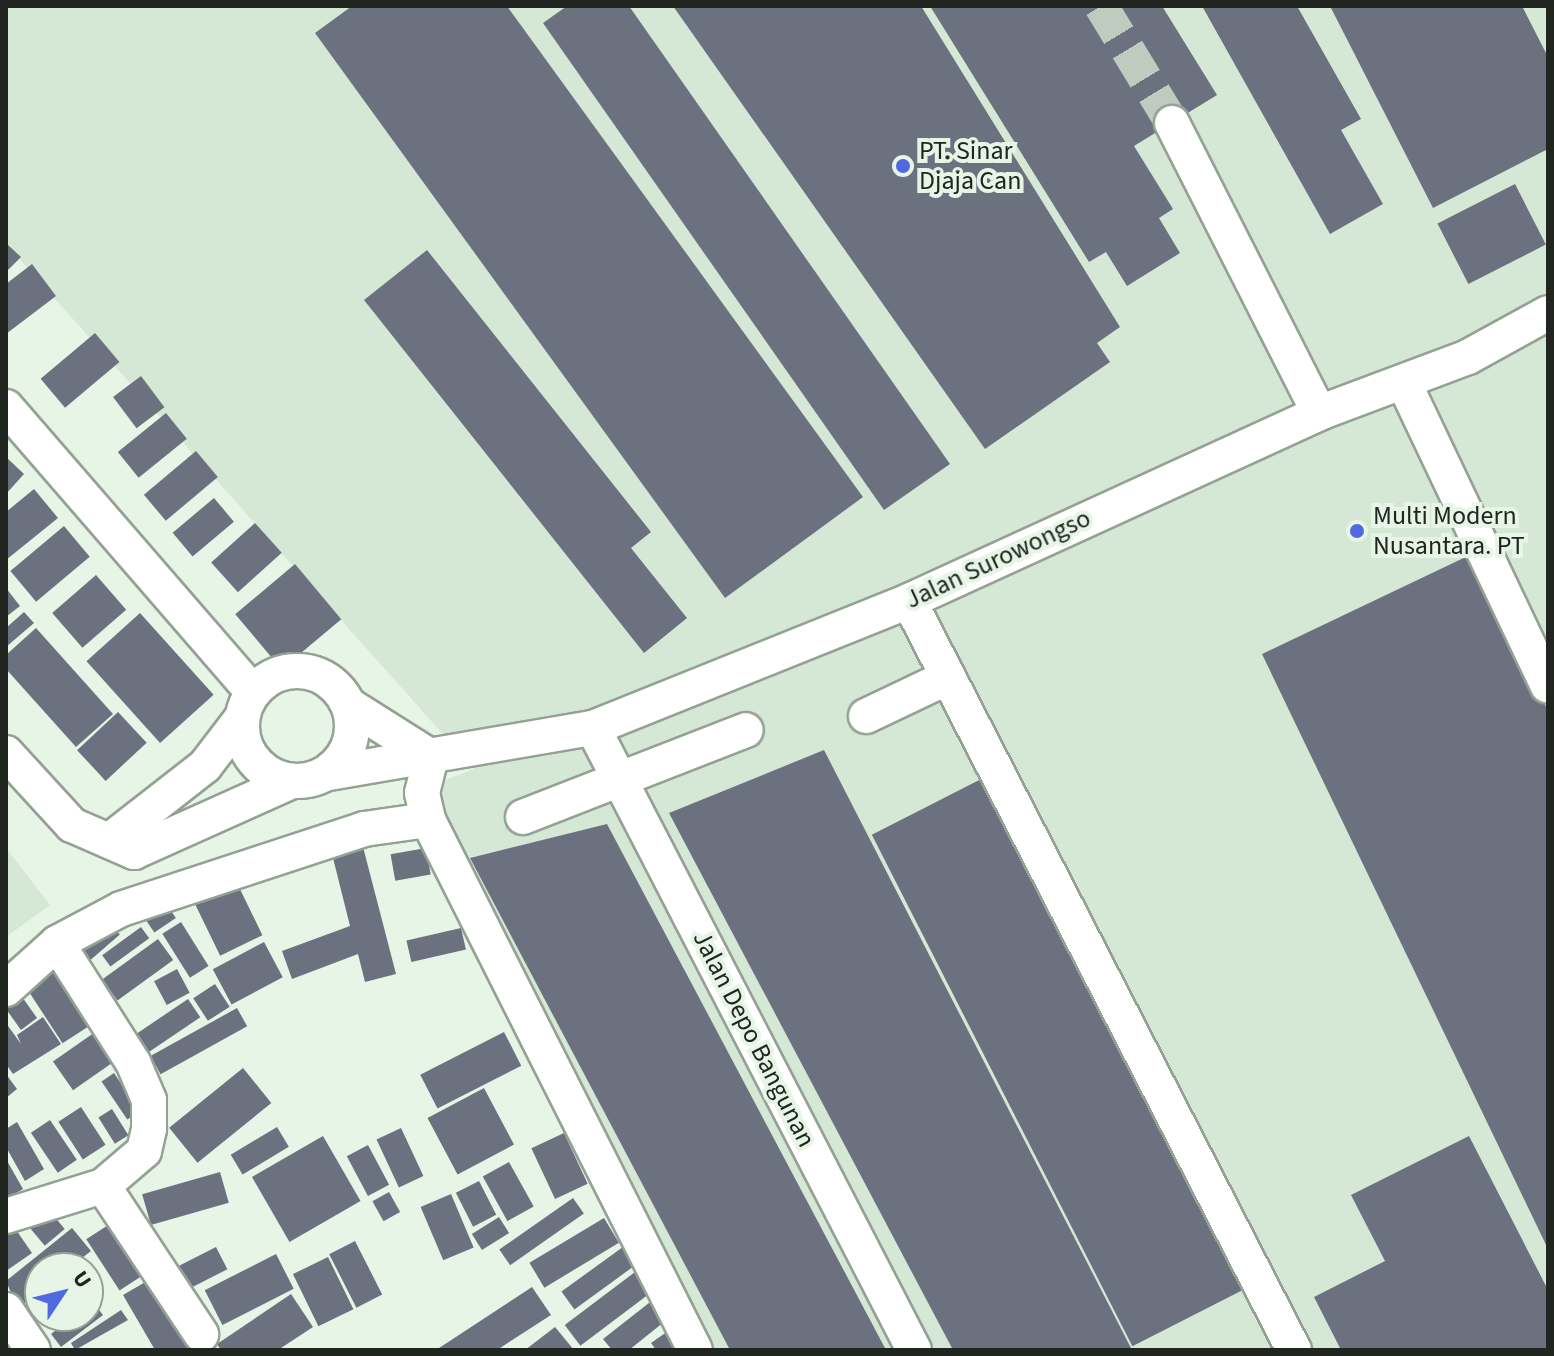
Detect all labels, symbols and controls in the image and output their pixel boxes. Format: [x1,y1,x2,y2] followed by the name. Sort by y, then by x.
[919,135,1021,196] place label: PT. Sinar Djaja Can
[894,157,912,175] marker: PT. Sinar Djaja Can
[1373,500,1525,562] place label: Multi Modern Nusantara. PT
[901,502,1095,616] street label: Jalan Surowongso
[1348,522,1366,540] marker: Multi Modern Nusantara. PT
[686,926,822,1152] street label: Jalan Depo Bangunan
[24,1252,104,1332] north arrow
[65,1264,99,1295] text: U

